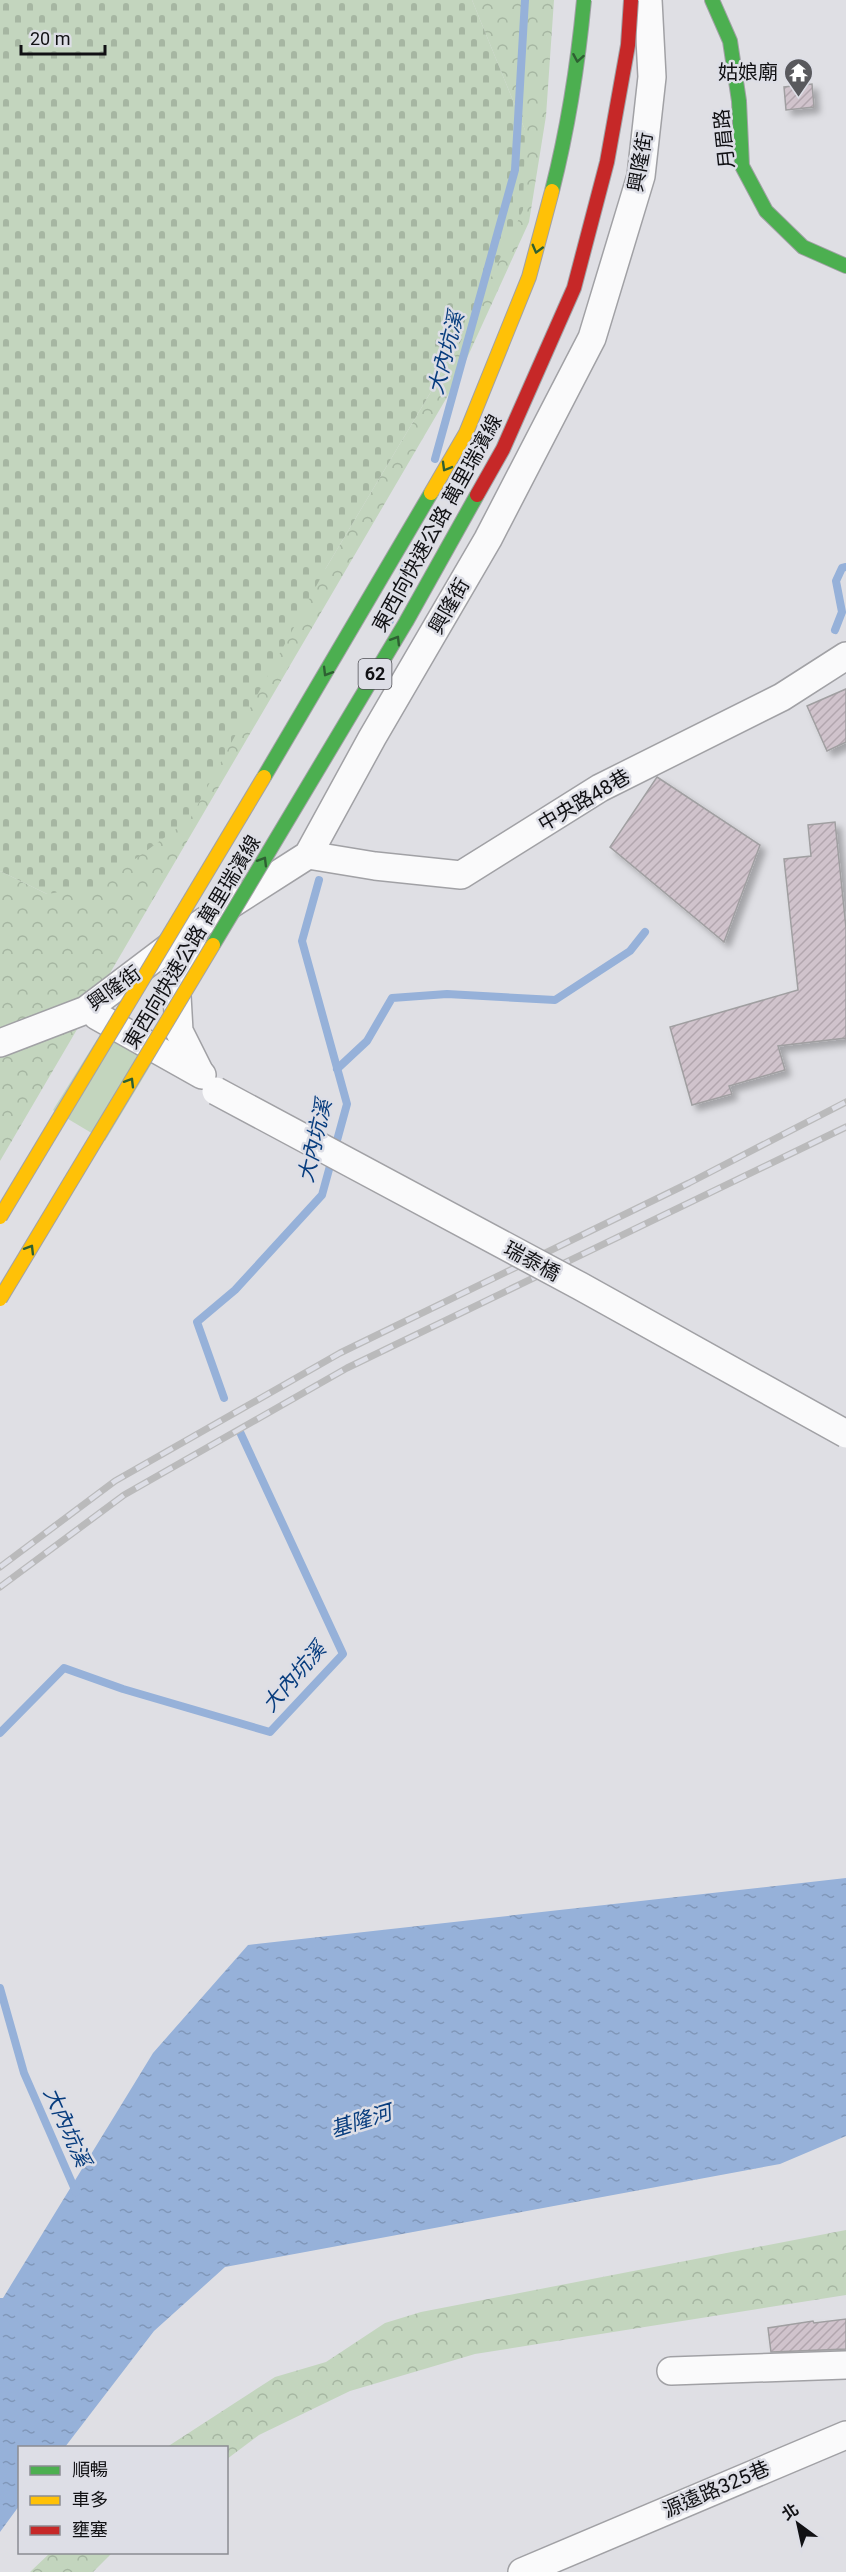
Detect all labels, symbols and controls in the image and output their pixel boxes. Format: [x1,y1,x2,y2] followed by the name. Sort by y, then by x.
[21,18,105,56] scale bar
[30,28,70,49] text: 20 m
[572,53,585,63] one-way arrow
[783,56,815,98] temple icon: 姑娘廟
[718,60,778,84] place label: 姑娘廟
[709,108,739,170] street label: 月眉路
[623,130,657,194] street label: 興隆街
[531,243,544,253] one-way arrow
[424,306,469,397] water label: 大內坑溪
[367,410,507,636] street label: 東西向快速公路 萬里瑞濱線
[442,461,453,471] one-way arrow
[424,574,474,638] street label: 興隆街
[389,636,400,646] one-way arrow
[358,659,392,689] road number: 62
[323,666,334,676] one-way arrow
[534,764,634,836] street label: 中央路48巷
[119,831,265,1053] street label: 東西向快速公路 萬里瑞濱線
[256,857,268,867] one-way arrow
[83,961,145,1015] street label: 興隆街
[123,1078,135,1088] one-way arrow
[294,1094,337,1185] water label: 大內坑溪
[500,1236,564,1286] street label: 瑞泰橋
[23,1245,35,1255] one-way arrow
[257,1635,333,1717] water label: 大內坑溪
[39,2084,96,2173] water label: 大內坑溪
[327,2099,398,2142] water label: 基隆河
[18,2446,228,2554] legend
[659,2456,773,2522] street label: 源遠路325巷
[72,2459,108,2480] text: 順暢
[72,2489,108,2510] text: 車多
[768,2494,828,2554] north arrow
[778,2500,802,2524] text: 北
[72,2519,108,2540] text: 壅塞

